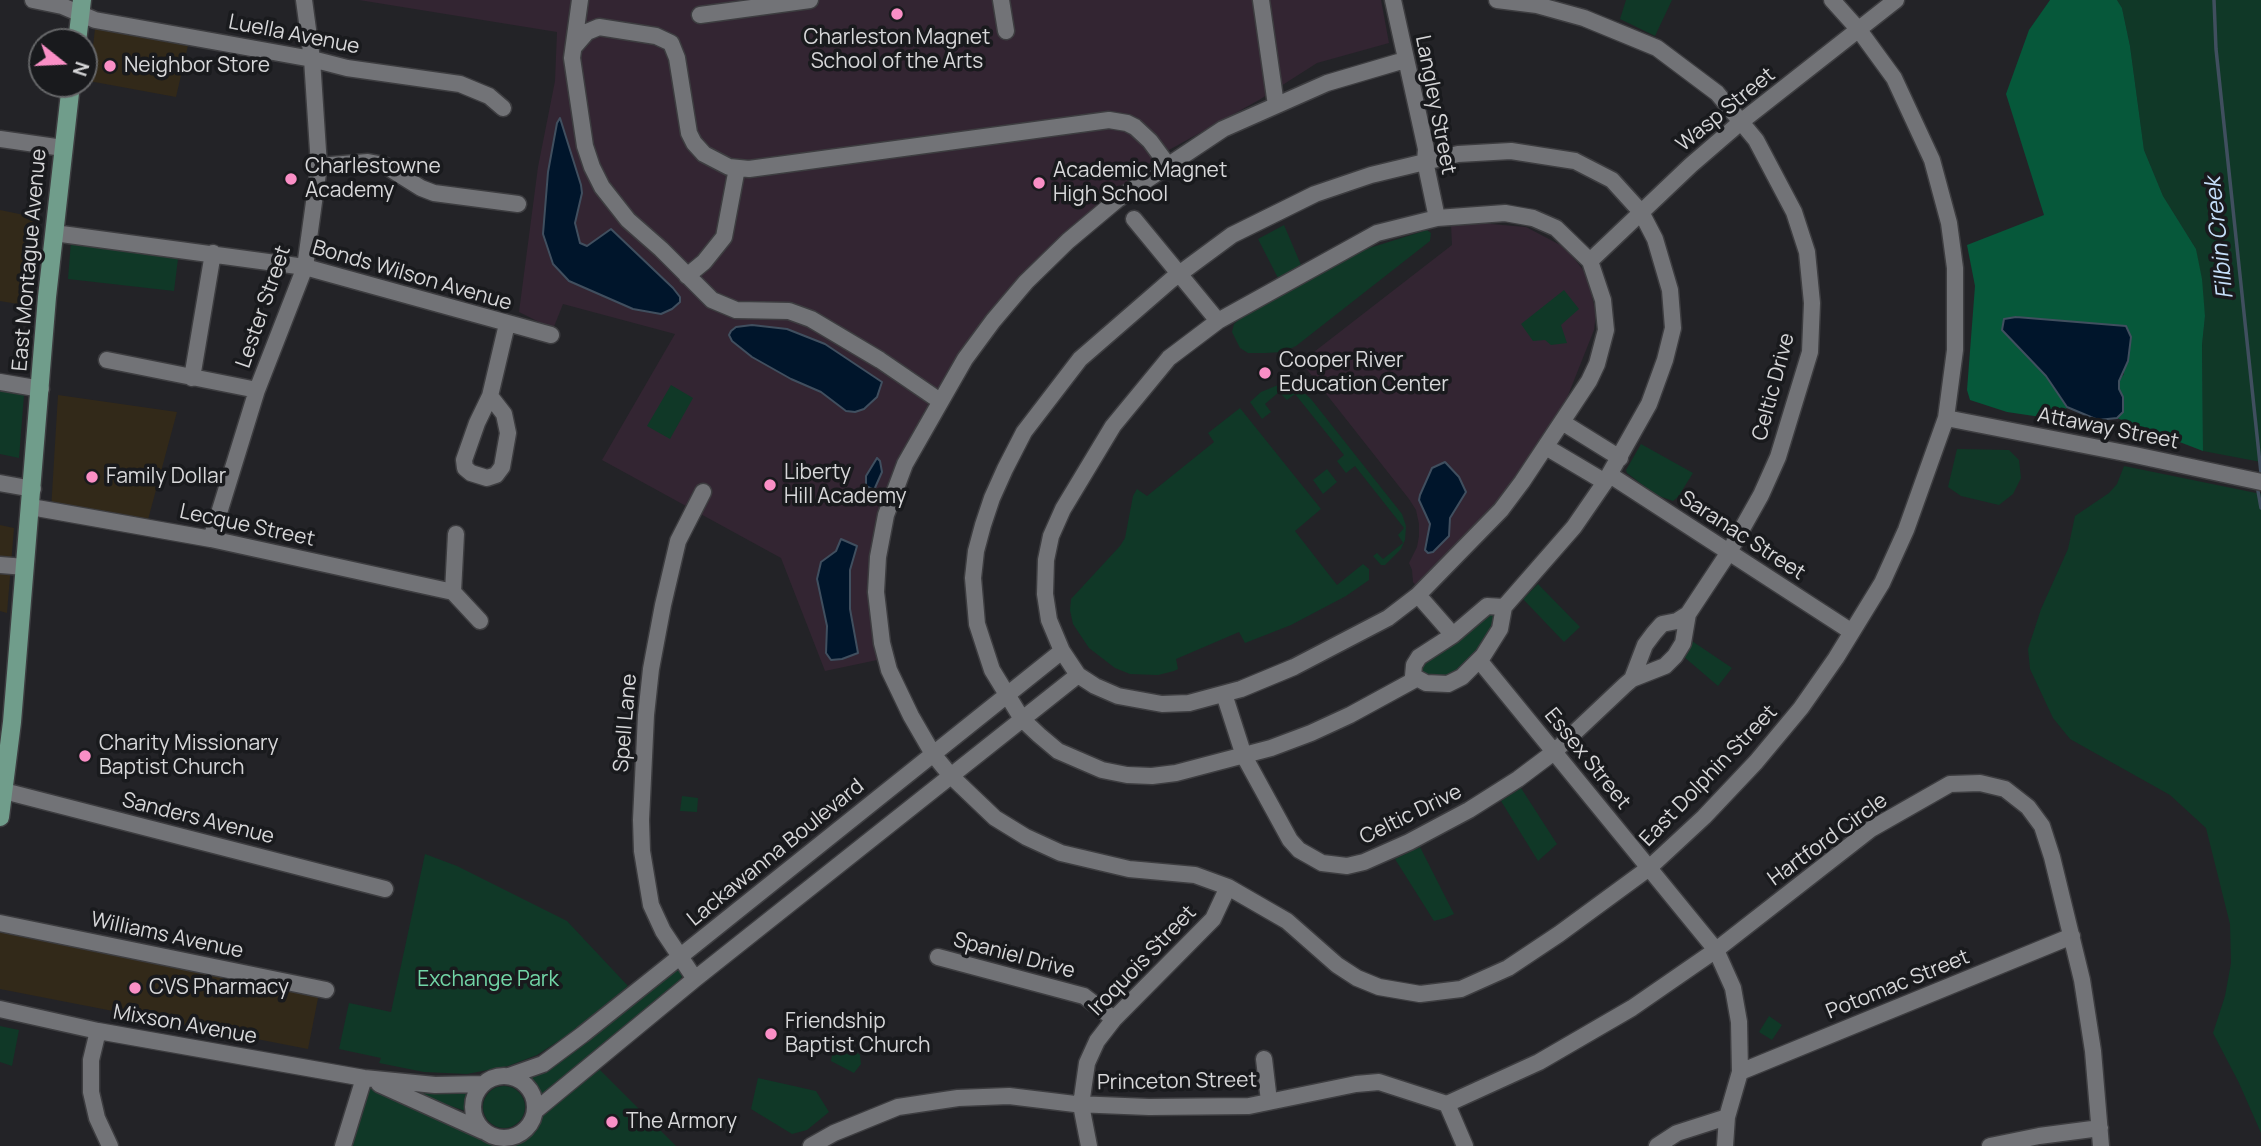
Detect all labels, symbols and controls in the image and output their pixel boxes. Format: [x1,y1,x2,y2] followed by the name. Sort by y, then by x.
[889,6,905,22] marker: Charleston Magnet School of the Arts
[226,10,362,60] street label: Luella Avenue
[804,25,990,75] place label: Charleston Magnet School of the Arts
[28,28,98,98] north arrow
[1409,33,1461,177] street label: Langley Street
[124,53,270,79] place label: Neighbor Store
[67,58,96,79] text: N
[102,58,118,74] marker: Neighbor Store
[1672,63,1780,157] street label: Wasp Street
[8,148,52,372] street label: East Montague Avenue
[305,154,441,204] place label: Charlestowne Academy
[1053,158,1227,208] place label: Academic Magnet High School
[283,171,299,187] marker: Charlestowne Academy
[1031,175,1047,191] marker: Academic Magnet High School
[2200,176,2240,300] water label: Filbin Creek
[309,235,515,317] street label: Bonds Wilson Avenue
[231,243,297,371] street label: Lester Street
[1748,330,1800,444] street label: Celtic Drive
[1279,348,1449,398] place label: Cooper River Education Center
[1257,365,1273,381] marker: Cooper River Education Center
[2035,403,2181,455] street label: Attaway Street
[784,460,907,510] place label: Liberty Hill Academy
[106,464,226,490] place label: Family Dollar
[84,469,100,485] marker: Family Dollar
[762,477,778,493] marker: Liberty Hill Academy
[1674,486,1810,586] street label: Saranac Street
[177,499,317,553] street label: Lecque Street
[609,673,643,773] street label: Spell Lane
[1635,700,1783,852] street label: East Dolphin Street
[1539,703,1635,815] street label: Essex Street
[99,731,279,781] place label: Charity Missionary Baptist Church
[77,748,93,764] marker: Charity Missionary Baptist Church
[683,774,869,932] street label: Lackawanna Boulevard
[1356,779,1466,851] street label: Celtic Drive
[119,788,277,850] street label: Sanders Avenue
[1763,788,1893,892] street label: Hartford Circle
[1084,901,1202,1021] street label: Iroquois Street
[88,908,246,964] street label: Williams Avenue
[950,928,1078,984] street label: Spaniel Drive
[1823,945,1973,1025] street label: Potomac Street
[417,967,559,993] park label: Exchange Park
[149,975,289,1001] place label: CVS Pharmacy
[127,980,143,996] marker: CVS Pharmacy
[111,1000,259,1050] street label: Mixson Avenue
[785,1009,930,1059] place label: Friendship Baptist Church
[763,1026,779,1042] marker: Friendship Baptist Church
[1097,1068,1257,1096] street label: Princeton Street
[626,1109,737,1135] place label: The Armory
[604,1114,620,1130] marker: The Armory

